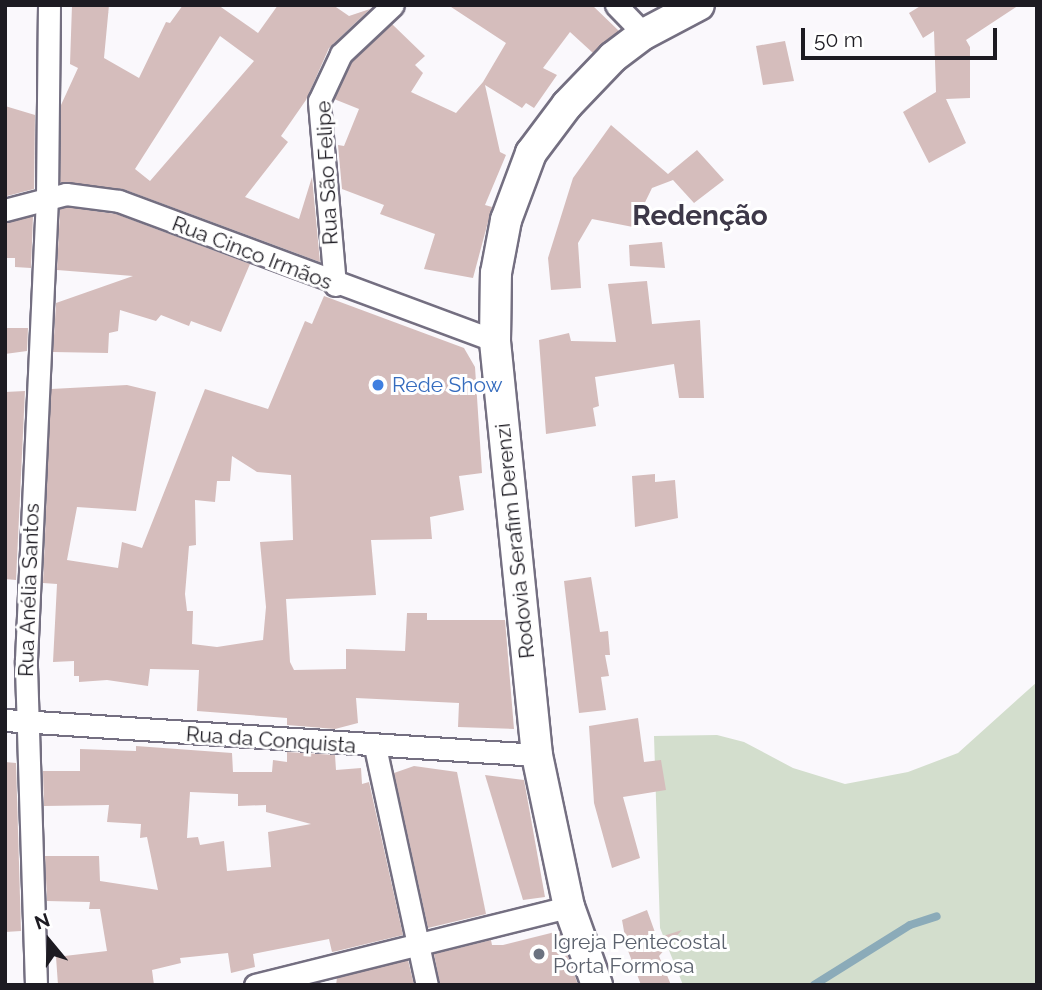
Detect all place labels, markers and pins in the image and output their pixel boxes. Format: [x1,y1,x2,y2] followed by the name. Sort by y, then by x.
[392,372,503,398] place label: Rede Show
[370,377,386,393] marker: Rede Show
[553,929,727,979] place label: Igreja Pentecostal Porta Formosa
[531,946,547,962] marker: Igreja Pentecostal Porta Formosa

